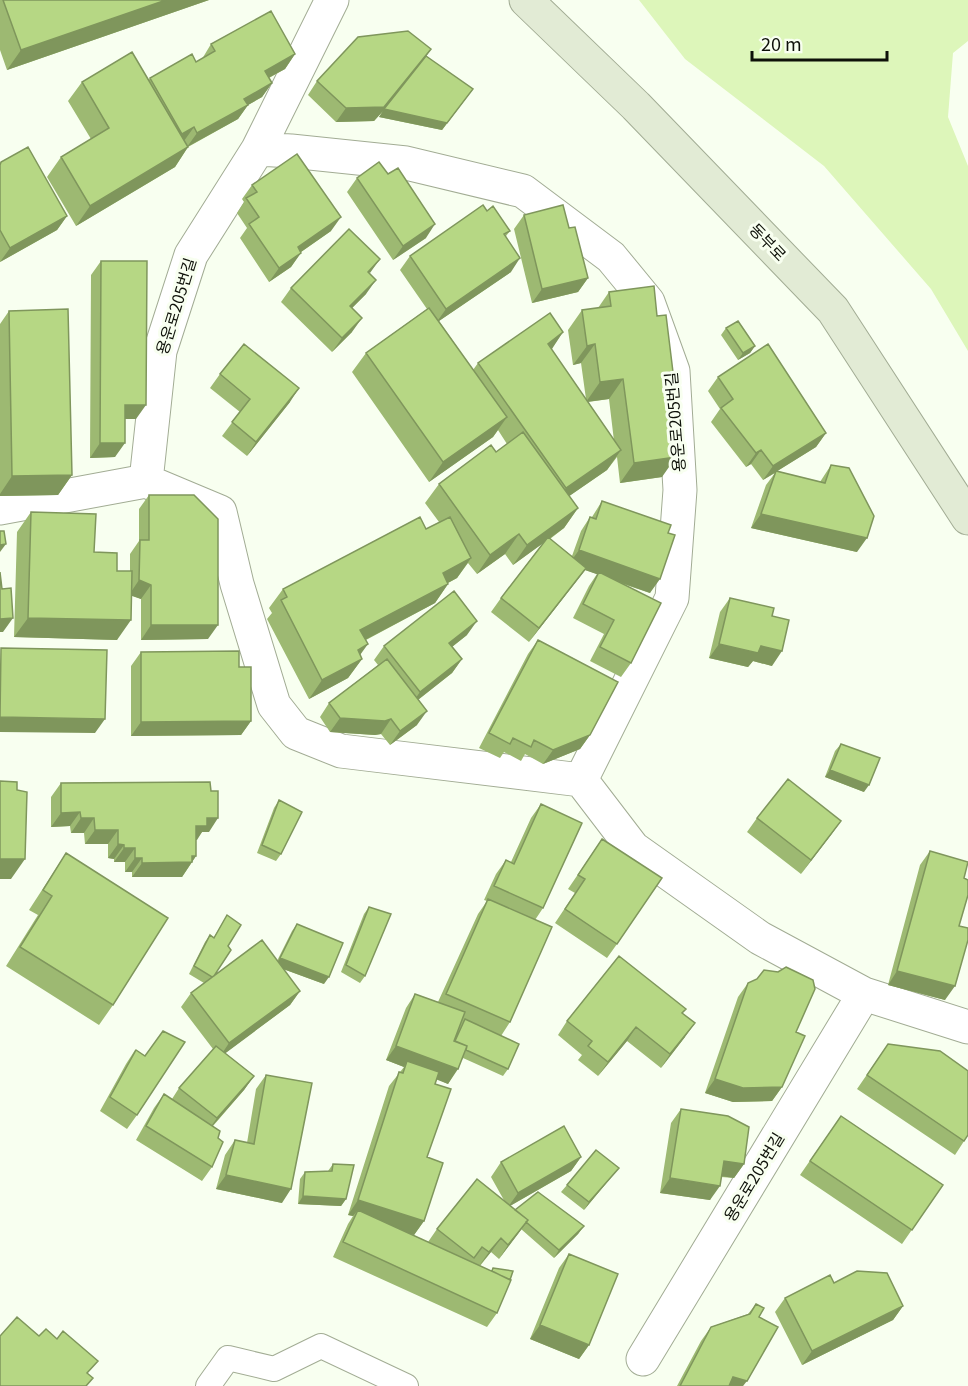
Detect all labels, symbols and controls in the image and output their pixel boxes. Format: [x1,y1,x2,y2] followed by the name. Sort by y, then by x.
[752,24,887,62] scale bar
[761,30,802,56] text: 20 m
[745,217,793,266] street label: 동부로
[149,254,201,357] street label: 용운로205번길
[658,371,690,473] street label: 용운로205번길
[717,1127,789,1226] street label: 용운로205번길

